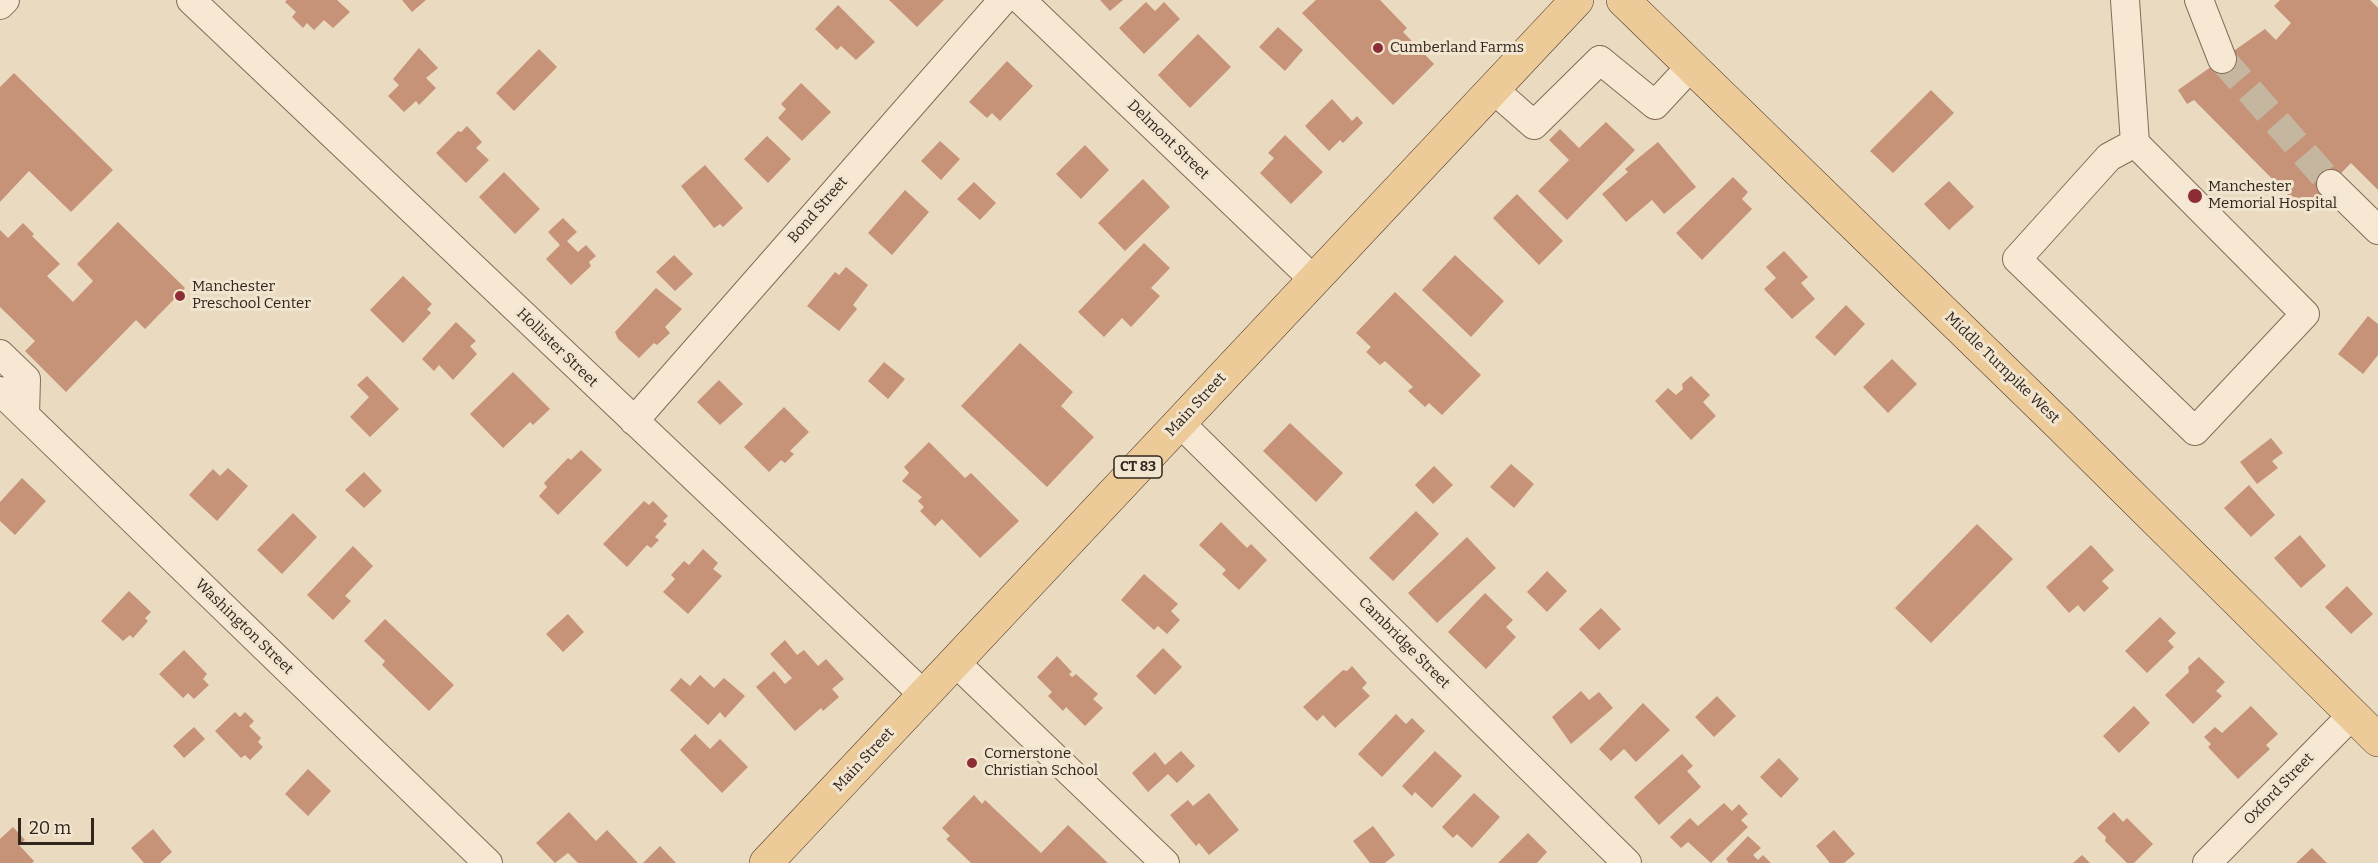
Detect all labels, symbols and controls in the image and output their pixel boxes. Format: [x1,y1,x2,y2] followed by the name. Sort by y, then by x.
[1390,39,1524,57] place label: Cumberland Farms
[1371,41,1385,55] marker: Cumberland Farms
[1123,97,1213,183] street label: Delmont Street
[784,173,852,247] street label: Bond Street
[2208,178,2337,213] place label: Manchester Memorial Hospital
[2186,187,2204,205] marker: Manchester Memorial Hospital
[192,278,311,313] place label: Manchester Preschool Center
[173,289,187,303] marker: Manchester Preschool Center
[513,305,601,391] street label: Hollister Street
[1941,309,2063,427] street label: Middle Turnpike West
[1162,369,1230,441] street label: Main Street
[1114,456,1162,478] road number: CT 83
[191,575,297,679] street label: Washington Street
[1354,593,1454,693] street label: Cambridge Street
[830,724,898,796] street label: Main Street
[984,745,1098,780] place label: Cornerstone Christian School
[2240,749,2318,829] street label: Oxford Street
[965,756,979,770] marker: Cornerstone Christian School
[21,806,98,844] scale bar
[29,817,71,839] text: 20 m

